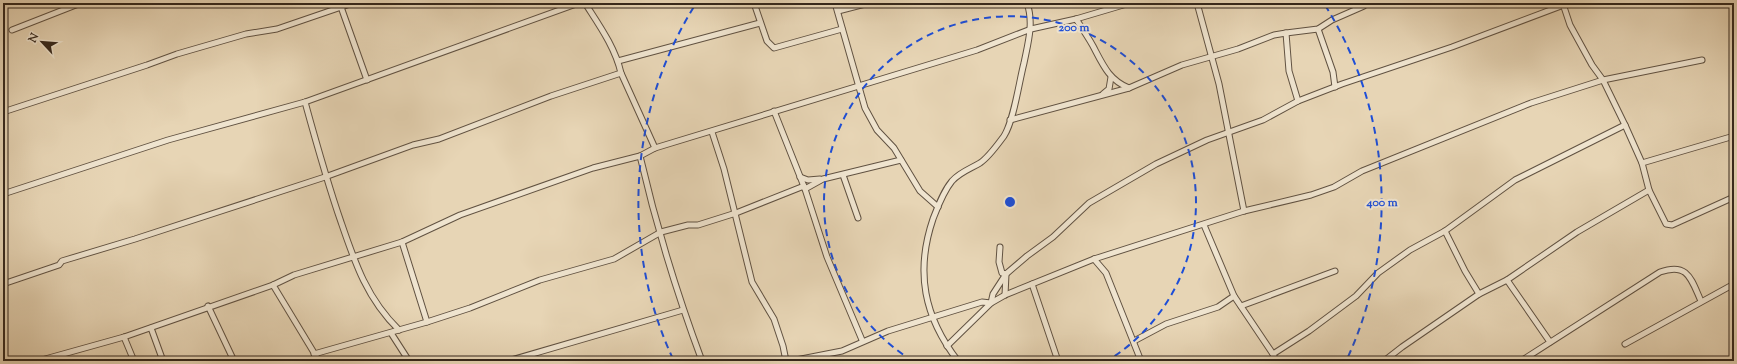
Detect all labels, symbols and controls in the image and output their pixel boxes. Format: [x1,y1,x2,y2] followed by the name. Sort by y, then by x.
[1059,19,1089,37] text: 200 m
[22,22,62,62] north arrow
[24,30,43,46] text: N
[1365,194,1398,212] text: 400 m
[1003,195,1017,209] centre of rings

